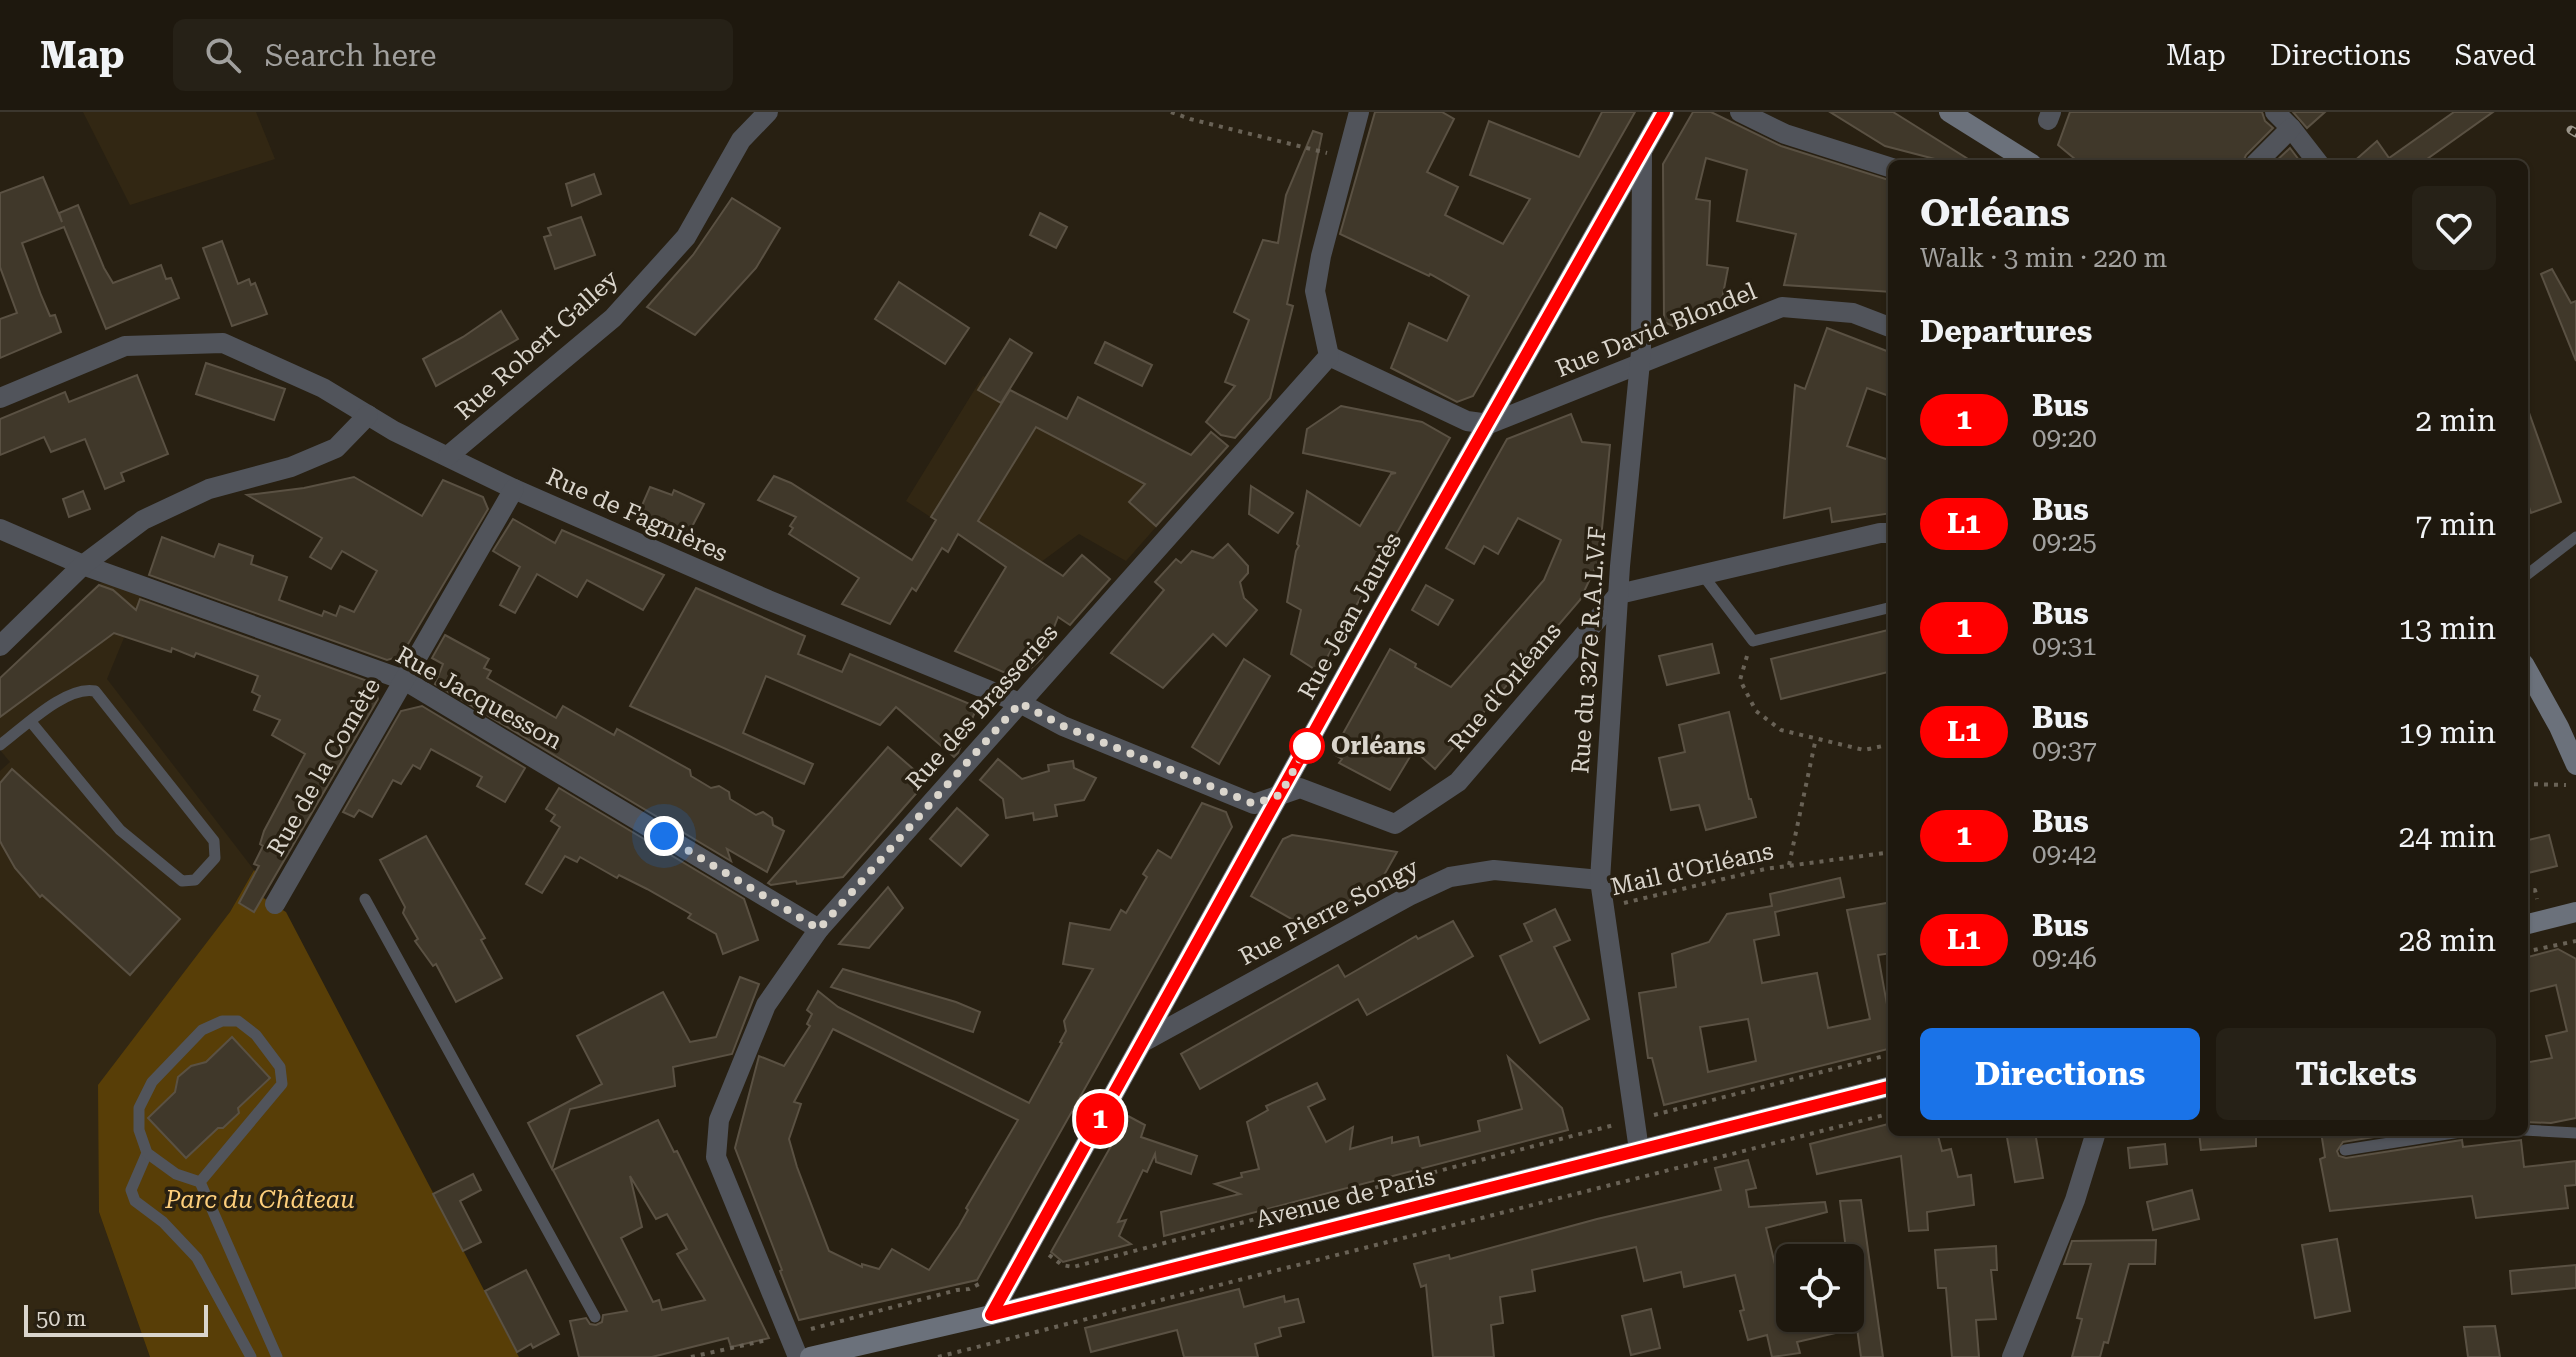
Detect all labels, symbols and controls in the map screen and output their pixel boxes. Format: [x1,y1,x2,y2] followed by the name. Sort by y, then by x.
[173,19,733,91] search box
[40,33,125,77] text: Map
[201,33,245,77] icon: search
[265,38,437,73] text: Search here
[2166,39,2226,72] text: Map
[2270,39,2411,72] text: Directions
[2455,39,2536,72] text: Saved
[2412,186,2496,270] button: heart
[1920,191,2070,235] text: Orléans
[1920,243,2167,273] text: Walk · 3 min · 220 m
[450,264,625,425] street label: Rue Robert Galley
[1552,277,1760,383] street label: Rue David Blondel
[1920,314,2092,349] text: Departures
[2032,388,2089,423] text: Bus
[1956,403,1972,436] text: 1
[2415,403,2496,438] text: 2 min
[2032,423,2097,453] text: 09:20
[542,462,732,568] street label: Rue de Fagnières
[2032,492,2089,527] text: Bus
[1947,507,1981,540] text: L1
[2415,507,2496,542] text: 7 min
[1566,525,1612,775] street label: Rue du 327e R.A.L.V.F
[2032,527,2097,557] text: 09:25
[1293,528,1407,704] street label: Rue Jean Jaurès
[2032,596,2089,631] text: Bus
[1956,611,1972,644] text: 1
[2399,611,2496,646] text: 13 min
[1443,617,1567,757] street label: Rue d'Orléans
[900,618,1064,796] street label: Rue des Brasseries
[2032,631,2097,661] text: 09:31
[391,641,567,755] street label: Rue Jacquesson
[262,673,386,861] street label: Rue de la Comète
[2032,700,2089,735] text: Bus
[1947,715,1981,748] text: L1
[2399,715,2496,750] text: 19 min
[1290,729,1324,763] marker: Orléans
[1331,732,1426,760] place label: Orléans
[2032,735,2097,765] text: 09:37
[2032,804,2089,839] text: Bus
[644,816,684,856] your location
[1956,819,1972,852] text: 1
[2399,819,2496,854] text: 24 min
[1608,837,1776,901] street label: Mail d'Orléans
[2032,839,2097,869] text: 09:42
[1235,853,1424,971] street label: Rue Pierre Songy
[2032,908,2089,943] text: Bus
[1947,923,1981,956] text: L1
[2399,923,2496,958] text: 28 min
[2032,943,2097,973] text: 09:46
[1920,1028,2200,1120] button: Directions
[2216,1028,2496,1120] button: Tickets
[1074,1093,1126,1145] line badge: 1
[1092,1102,1108,1135] text: 1
[1253,1162,1437,1234] street label: Avenue de Paris
[164,1186,355,1214] park label: Parc du Château
[1776,1244,1864,1332] map controls
[1776,1244,1864,1332] button: locate
[24,1301,208,1337] scale bar
[36,1306,86,1331] text: 50 m

